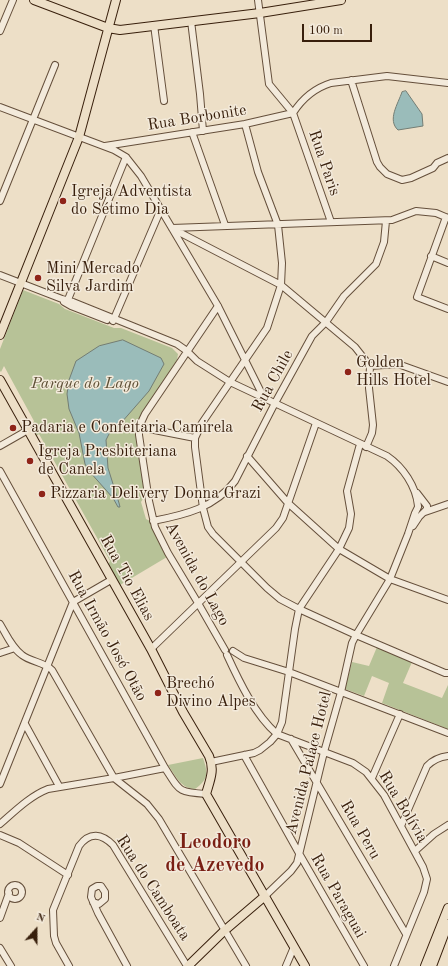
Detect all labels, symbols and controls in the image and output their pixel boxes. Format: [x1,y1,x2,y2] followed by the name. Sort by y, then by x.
[304,16,374,42] scale bar
[309,25,343,37] text: 100 m
[146,101,248,135] street label: Rua Borbonite
[304,128,344,198] street label: Rua Paris
[71,182,192,220] place label: Igreja Adventista do Sétimo Dia
[58,196,68,206] marker: Igreja Adventista do Sétimo Dia
[46,259,140,297] place label: Mini Mercado Silva Jardim
[33,273,43,283] marker: Mini Mercado Silva Jardim
[248,347,298,415] street label: Rua Chile
[356,353,431,391] place label: Golden Hills Hotel
[343,367,353,377] marker: Golden Hills Hotel
[31,374,139,394] park label: Parque do Lago
[21,418,233,438] place label: Padaria e Confeitaria Camirela
[8,423,18,433] marker: Padaria e Confeitaria Camirela
[38,442,177,480] place label: Igreja Presbiteriana de Canela
[25,456,35,466] marker: Igreja Presbiteriana de Canela
[50,484,261,504] place label: Pizzaria Delivery Donna Grazi
[37,489,47,499] marker: Pizzaria Delivery Donna Grazi
[161,519,233,629] street label: Avenida do Lago
[96,532,158,624] street label: Rua Tio Elias
[63,567,151,705] street label: Rua Irmão José Otão
[166,674,256,712] place label: Brechó Divino Alpes
[153,688,163,698] marker: Brechó Divino Alpes
[282,689,336,837] street label: Avenida Palace Hotel
[374,767,432,847] street label: Rua Bolívia
[335,797,385,863] street label: Rua Peru
[165,831,265,878] district label: Leodoro de Azevedo
[112,832,194,944] street label: Rua do Camboata
[306,850,370,942] street label: Rua Paraguai
[16,910,56,950] north arrow
[35,912,46,925] text: N

